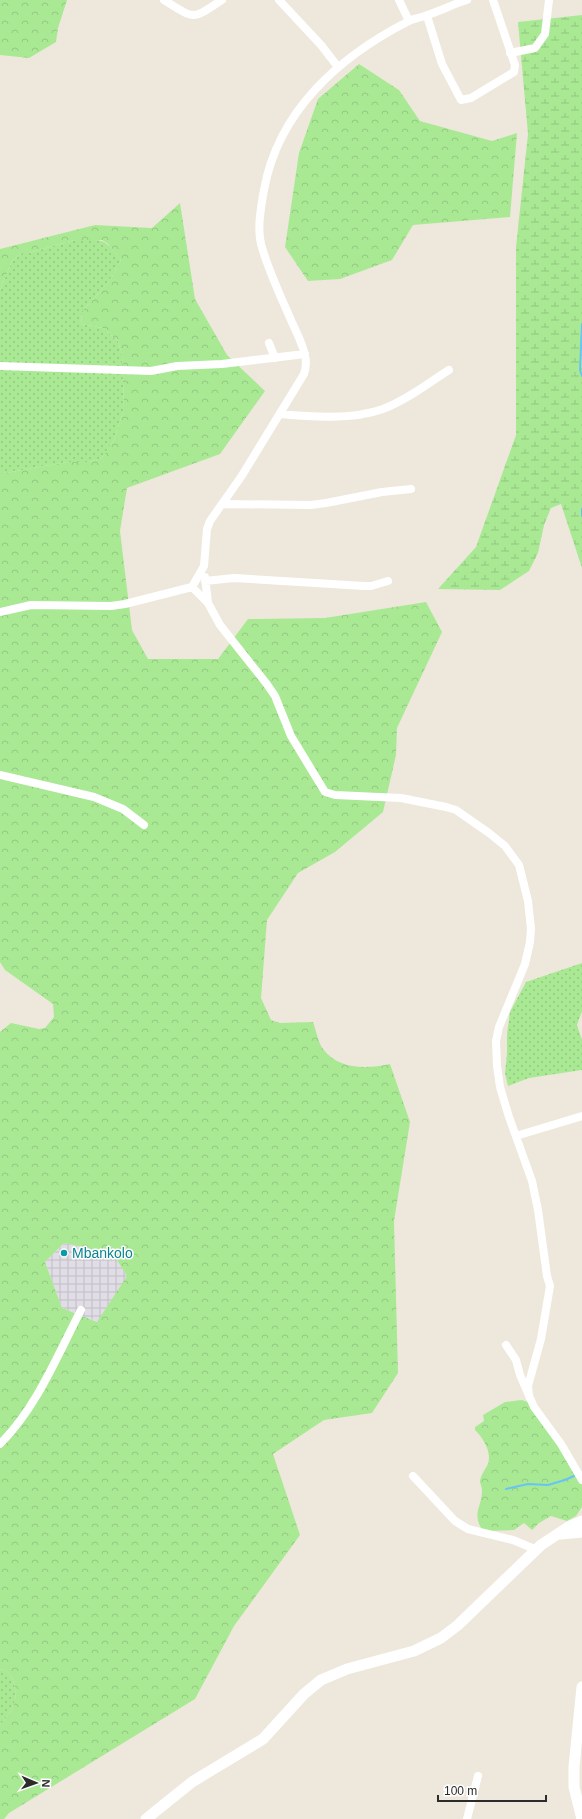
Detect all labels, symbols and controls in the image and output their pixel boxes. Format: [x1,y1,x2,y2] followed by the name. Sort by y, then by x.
[72,1245,133,1261] place label: Mbankolo
[59,1248,69,1258] marker: Mbankolo
[16,1763,56,1803] north arrow
[438,1777,546,1803] scale bar
[40,1779,52,1788] text: N
[444,1784,477,1798] text: 100 m

